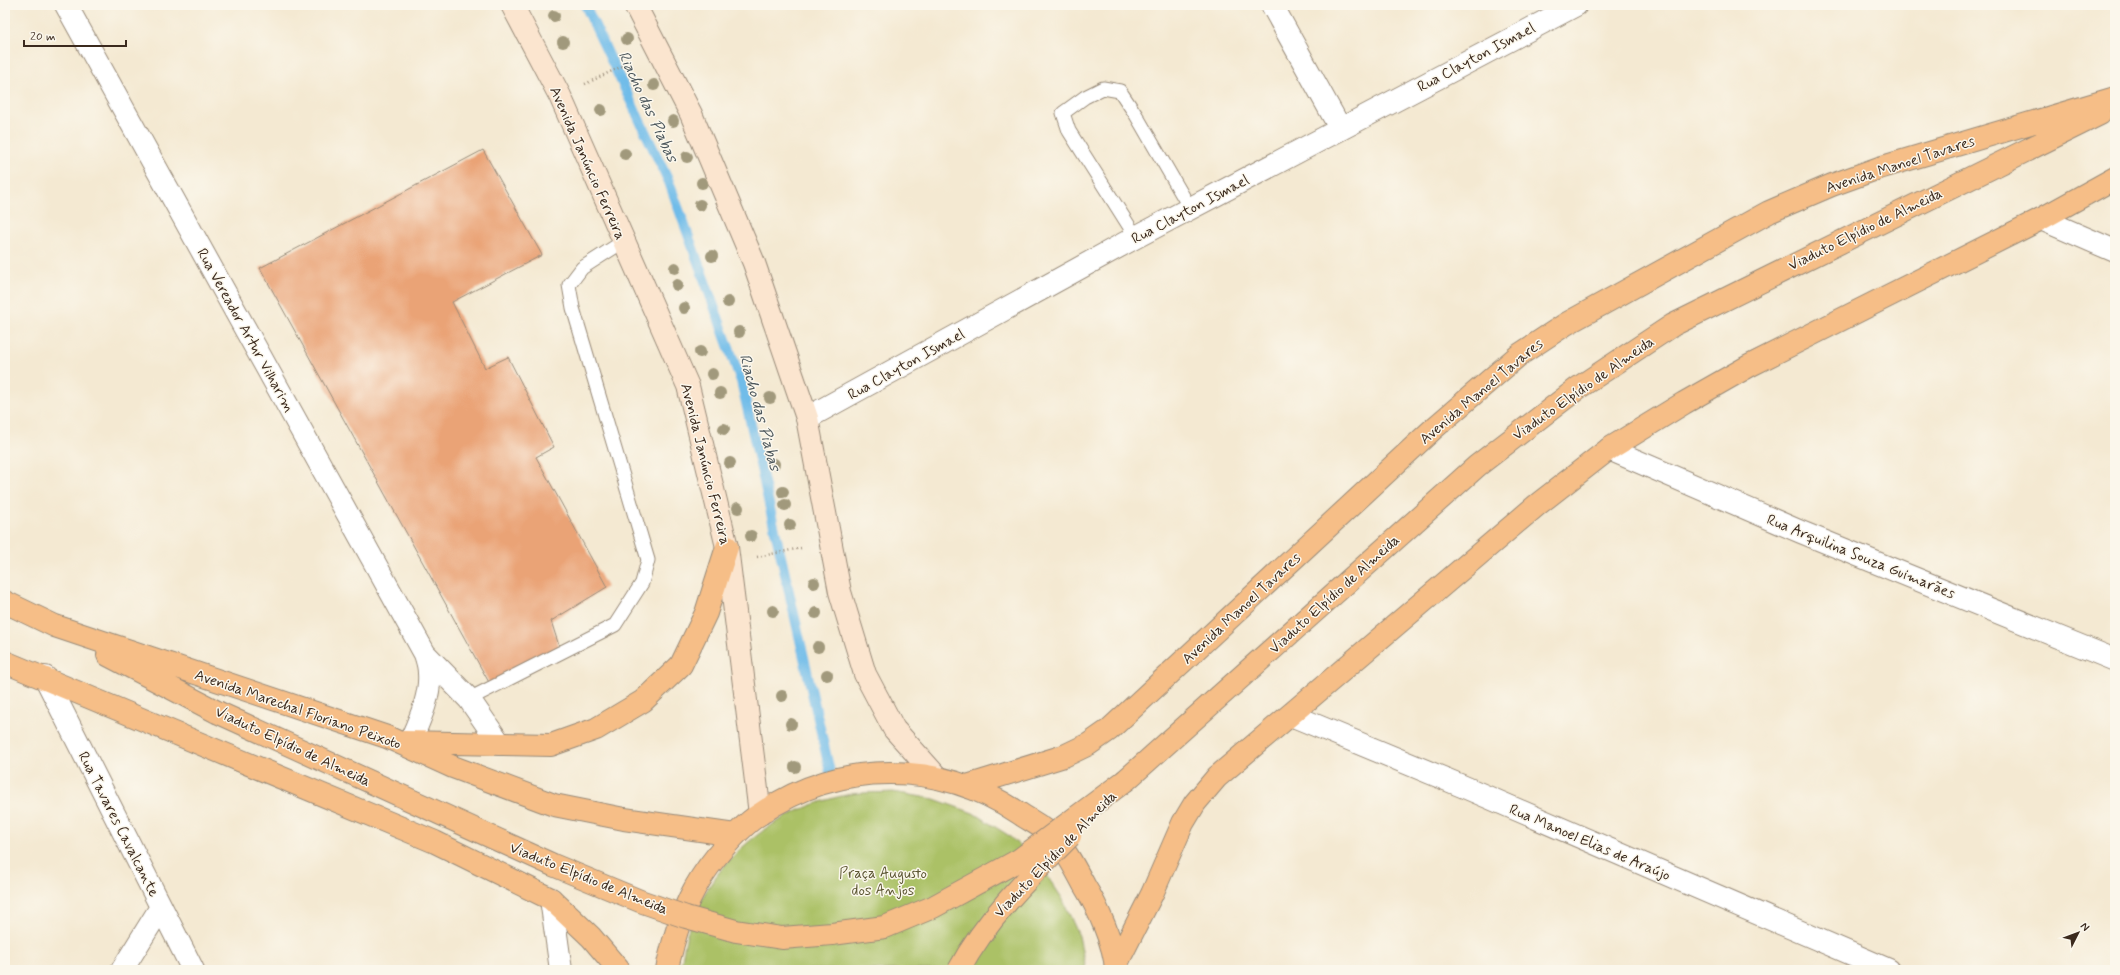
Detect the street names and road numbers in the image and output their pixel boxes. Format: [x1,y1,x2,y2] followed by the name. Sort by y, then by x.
[1414,18,1539,97] street label: Rua Clayton Ismael
[544,84,630,244] street label: Avenida Janúncio Ferreira
[1823,131,1978,198] street label: Avenida Manoel Tavares
[1128,170,1253,249] street label: Rua Clayton Ismael
[1785,184,1946,276] street label: Viaduto Elpídio de Almeida
[192,245,299,416] street label: Rua Vereador Artur Vilharim
[845,324,969,405] street label: Rua Clayton Ismael
[1509,332,1659,445] street label: Viaduto Elpídio de Almeida
[1416,334,1548,449] street label: Avenida Manoel Tavares
[675,381,735,547] street label: Avenida Janúncio Ferreira
[1763,510,1958,604] street label: Rua Arquilina Souza Guimarães
[1265,531,1404,659] street label: Viaduto Elpídio de Almeida
[1178,548,1306,669] street label: Avenida Manoel Tavares
[192,665,404,755] street label: Avenida Marechal Floriano Peixoto
[212,702,374,792] street label: Viaduto Elpídio de Almeida
[73,748,163,901] street label: Rua Tavares Cavalcante
[990,787,1122,922] street label: Viaduto Elpídio de Almeida
[1506,800,1673,886] street label: Rua Manoel Elias de Araújo
[507,838,671,920] street label: Viaduto Elpídio de Almeida

